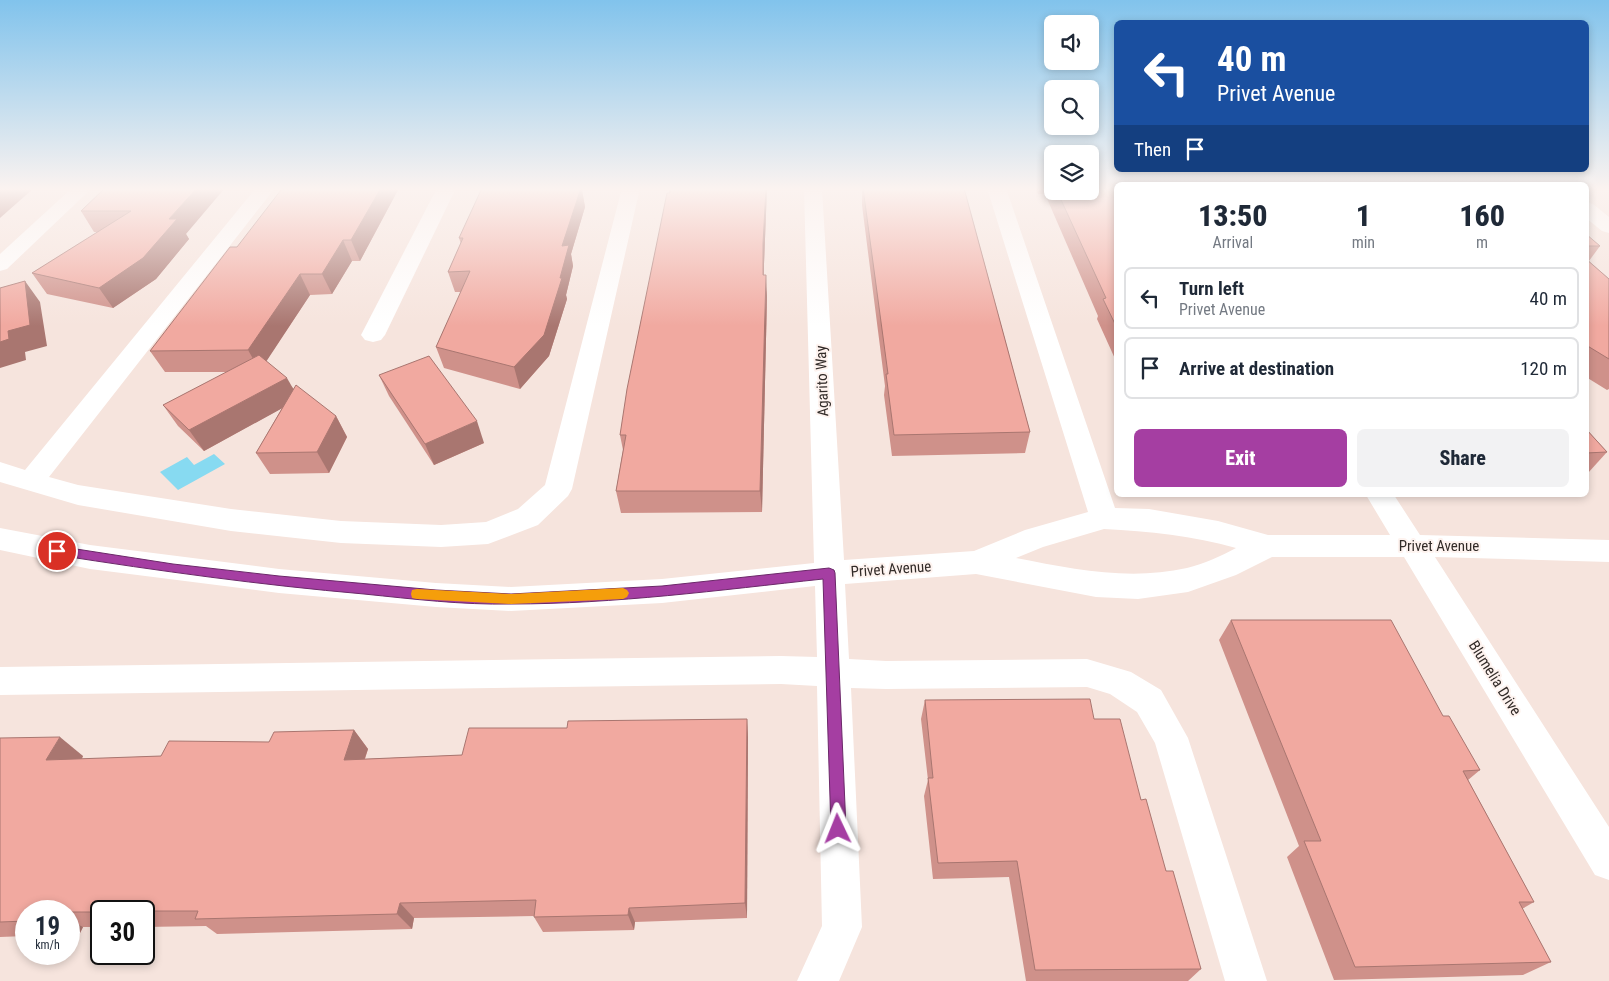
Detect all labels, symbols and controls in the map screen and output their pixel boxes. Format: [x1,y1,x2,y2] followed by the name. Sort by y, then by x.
[1044,15,1099,200] map controls
[1044,15,1099,70] button: sound
[1217,39,1286,80] text: 40 m
[1134,40,1199,105] icon: left
[1044,80,1099,135] button: search
[1217,81,1335,106] text: Privet Avenue
[1181,135,1209,163] icon: arrive
[1134,138,1171,161] text: Then
[1044,145,1099,200] button: layers
[1198,198,1268,233] text: 13:50
[1356,198,1371,233] text: 1
[1459,198,1505,233] text: 160
[1212,233,1253,252] text: Arrival
[1352,233,1375,252] text: min
[1476,233,1488,252] text: m
[1179,277,1244,300] text: Turn left
[1136,284,1164,312] icon: left
[1530,287,1567,310] text: 40 m
[1179,300,1265,319] text: Privet Avenue
[812,345,832,417] street label: Agarito Way
[1136,354,1164,382] icon: arrive
[1179,357,1334,380] text: Arrive at destination
[1520,357,1567,380] text: 120 m
[1134,429,1347,487] button: Exit
[1357,429,1569,487] button: Share
[36,530,78,572] pin
[43,537,71,565] icon: arrive
[1399,537,1479,555] street label: Privet Avenue
[850,557,932,581] street label: Privet Avenue
[1465,637,1525,719] street label: Blumelia Drive
[811,802,863,854] position arrow
[90,900,155,965] speed limit sign: 30
[35,912,60,941] text: 19
[35,938,60,952] text: km/h

